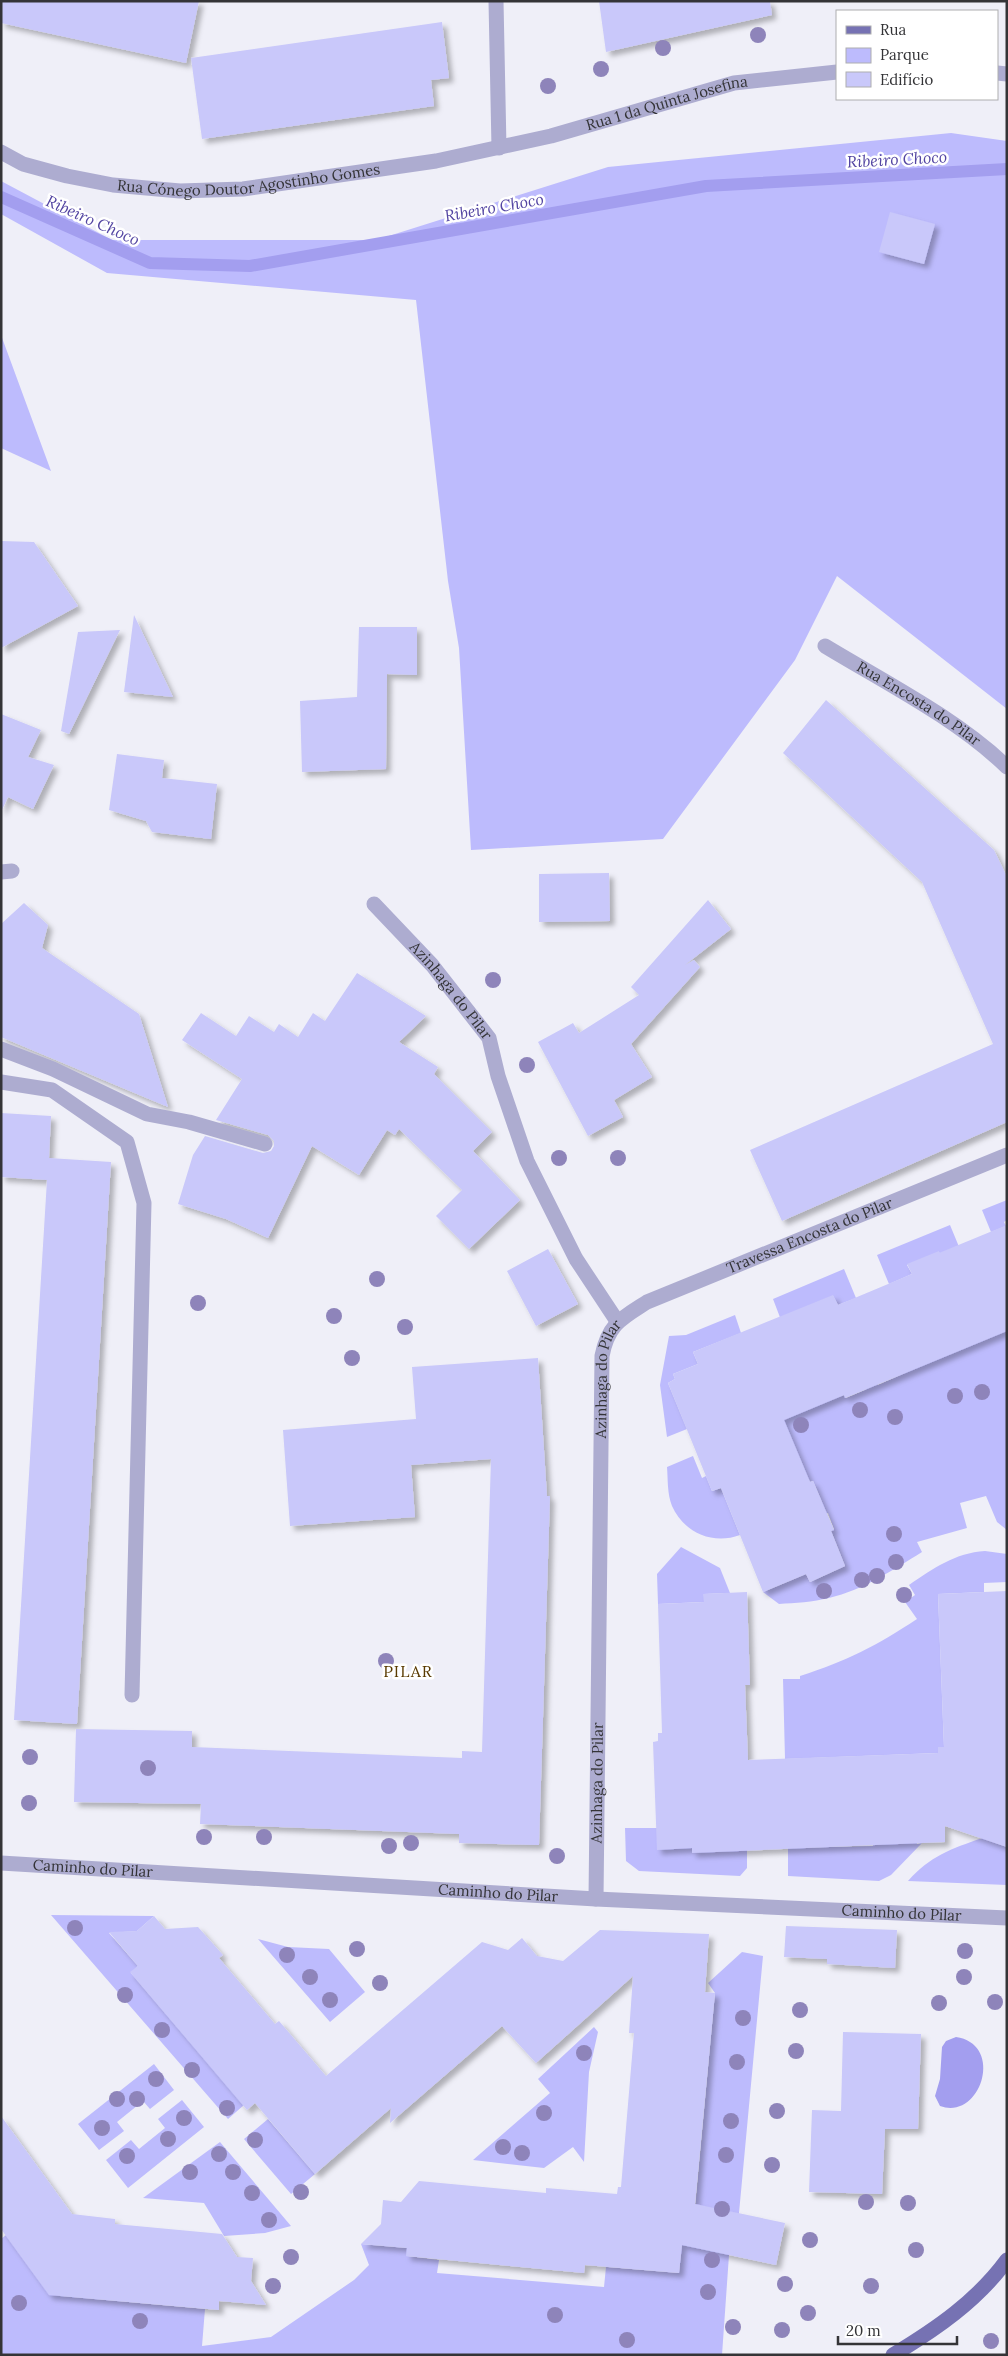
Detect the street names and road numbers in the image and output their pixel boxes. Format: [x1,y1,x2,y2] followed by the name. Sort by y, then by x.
[583,72,749,134] street label: Rua 1 da Quinta Josefina
[116,159,381,200] street label: Rua Cónego Doutor Agostinho Gomes
[853,657,985,750] street label: Rua Encosta do Pilar
[405,937,497,1044] street label: Azinhaga do Pilar
[724,1193,896,1278] street label: Travessa Encosta do Pilar
[591,1315,625,1440] street label: Azinhaga do Pilar
[587,1722,607,1845] street label: Azinhaga do Pilar
[32,1855,154,1881] street label: Caminho do Pilar
[438,1879,559,1906] street label: Caminho do Pilar
[841,1900,963,1925] street label: Caminho do Pilar

